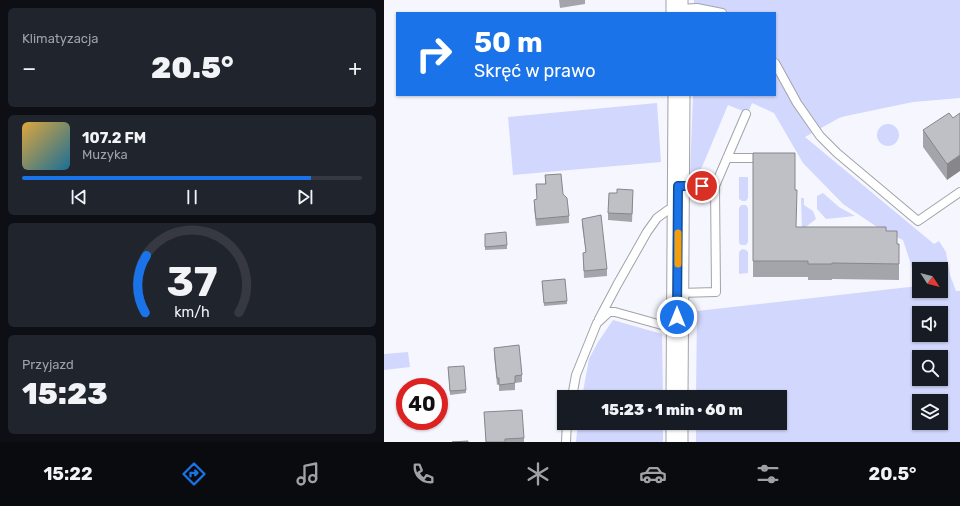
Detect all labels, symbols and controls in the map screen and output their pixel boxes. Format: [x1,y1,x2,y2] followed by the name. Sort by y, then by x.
[474,26,543,59] text: 50 m
[408,28,460,80] icon: right
[22,31,98,46] text: Klimatyzacja
[151,50,234,86] text: 20.5°
[22,55,36,82] text: −
[348,55,362,82] text: +
[474,60,595,82] text: Skręć w prawo
[82,129,146,147] text: 107.2 FM
[82,147,128,162] text: Muzyka
[685,169,719,203] pin
[691,175,713,197] icon: arrive
[68,186,90,208] icon: previous
[181,186,203,208] icon: pause
[294,186,316,208] icon: next
[166,256,218,305] text: 37
[912,262,948,298] north arrow
[912,262,948,430] map controls
[656,296,698,338] position arrow
[174,303,210,320] text: km/h
[912,306,948,342] button: sound
[912,350,948,386] button: search
[22,357,74,372] text: Przyjazd
[22,376,108,412] text: 15:23
[396,378,448,430] speed limit sign: 40
[912,394,948,430] button: layers
[601,401,743,419] text: 15:23 · 1 min · 60 m
[180,460,208,488] icon: directions
[294,460,322,488] icon: music
[409,460,437,488] icon: phone
[524,460,552,488] icon: climate
[639,460,667,488] icon: car
[754,460,782,488] icon: filters
[43,463,93,485] text: 15:22
[869,463,917,485] text: 20.5°

